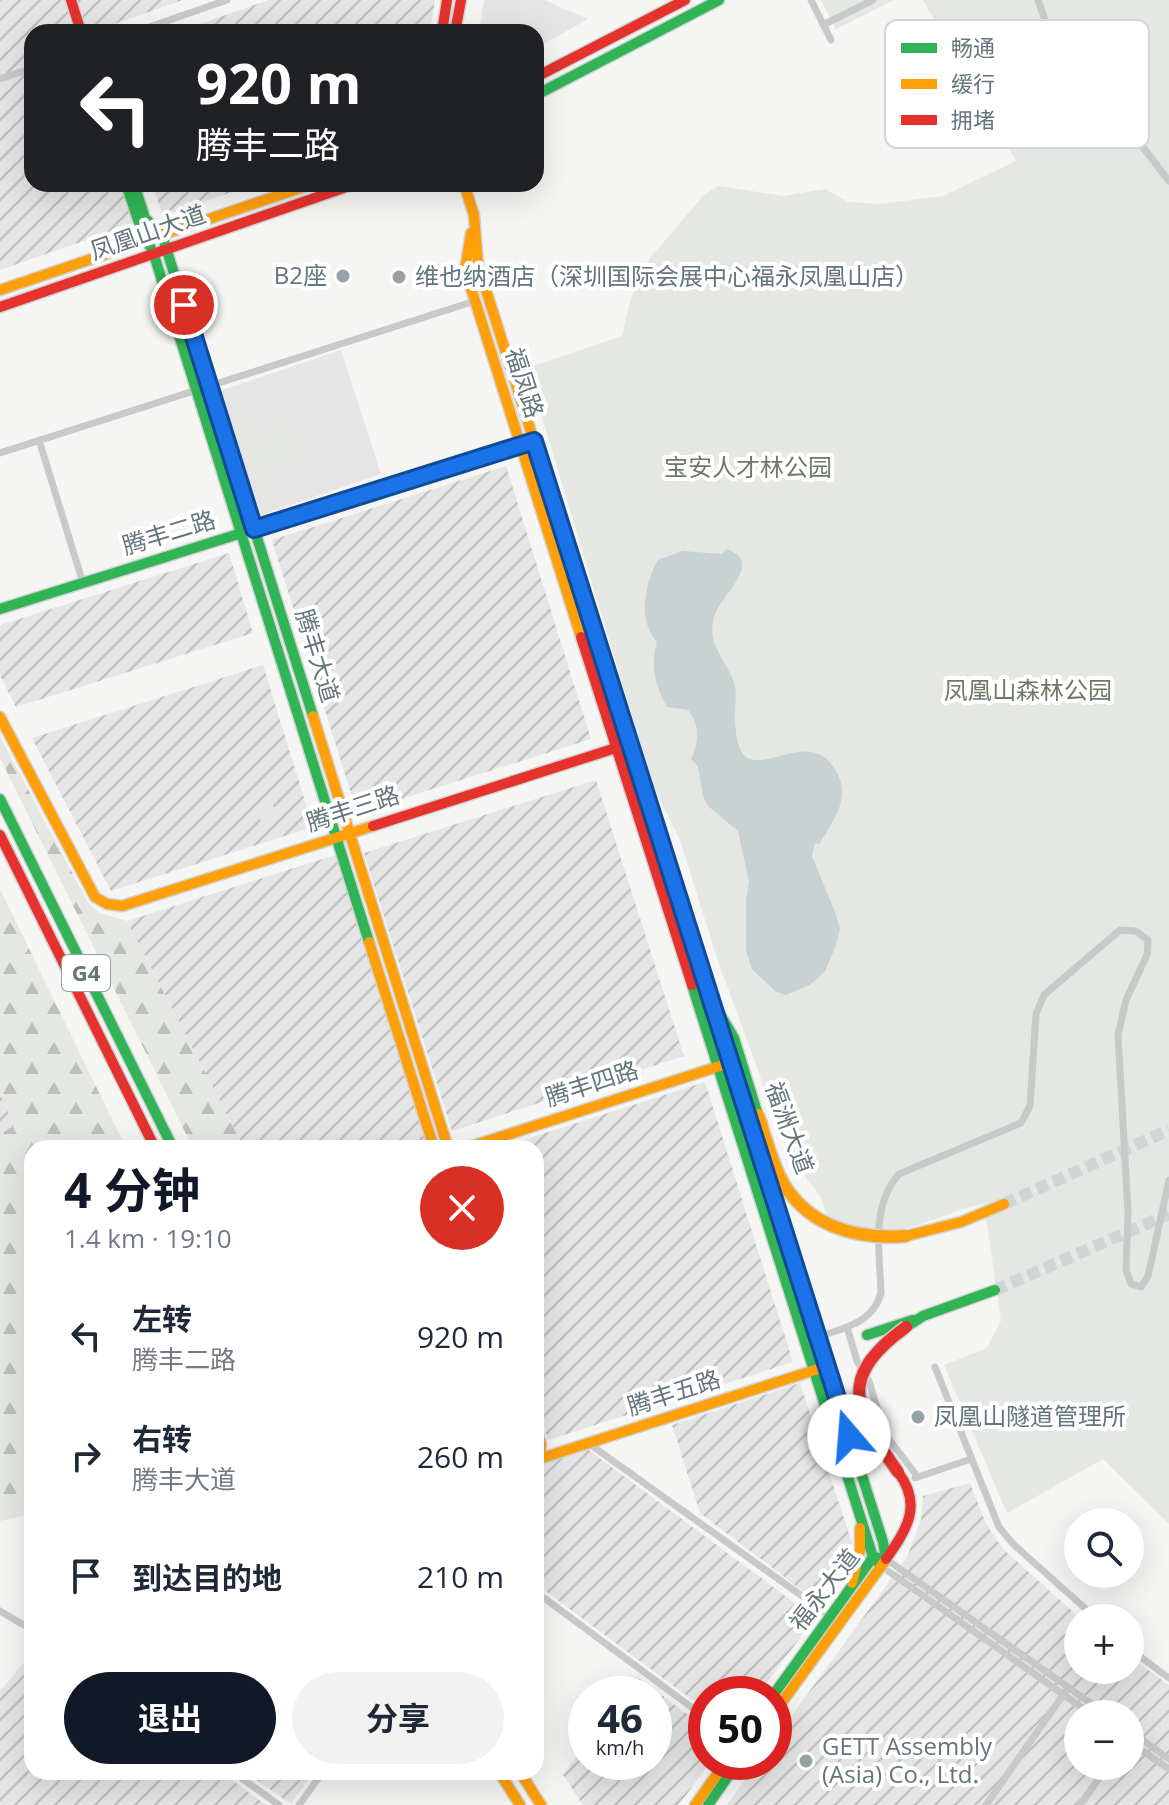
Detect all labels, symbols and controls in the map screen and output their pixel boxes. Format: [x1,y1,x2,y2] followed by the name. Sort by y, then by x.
[885,20,1149,148] legend
[951,32,995,62] text: 畅通
[196,44,362,120] text: 920 m
[64,56,168,160] icon: left
[951,68,995,98] text: 缓行
[951,104,995,134] text: 拥堵
[196,120,340,169] text: 腾丰二路
[85,196,210,267] street label: 凤凰山大道
[274,258,327,291] place label: B2座
[415,259,919,292] place label: 维也纳酒店（深圳国际会展中心福永凤凰山店）
[334,267,352,285] marker: B2座
[390,268,408,286] marker: 维也纳酒店（深圳国际会展中心福永凤凰山店）
[150,271,218,339] pin
[162,283,206,327] icon: arrive
[499,343,552,422] street label: 福凤路
[664,450,832,483] park label: 宝安人才林公园
[118,502,219,561] street label: 腾丰二路
[289,605,348,706] street label: 腾丰大道
[944,673,1112,706] park label: 凤凰山森林公园
[302,777,403,838] street label: 腾丰三路
[62,955,110,991] road number: G4
[541,1052,642,1113] street label: 腾丰四路
[758,1077,822,1178] street label: 福洲大道
[64,1157,200,1222] text: 4 分钟
[420,1166,504,1250] button: close
[64,1220,232,1256] text: 1.4 km · 19:10
[132,1298,192,1339] text: 左转
[64,1314,108,1358] icon: left
[417,1316,504,1357] text: 920 m
[132,1341,236,1377] text: 腾丰二路
[623,1361,724,1422] street label: 腾丰五路
[807,1394,891,1478] position arrow
[934,1399,1126,1432] place label: 凤凰山隧道管理所
[909,1408,927,1426] marker: 凤凰山隧道管理所
[132,1418,192,1459] text: 右转
[64,1434,108,1478] icon: right
[417,1436,504,1477] text: 260 m
[132,1461,236,1497] text: 腾丰大道
[1064,1508,1144,1780] map controls
[1064,1508,1144,1588] button: search
[781,1541,866,1637] street label: 福永大道
[64,1554,108,1598] icon: arrive
[417,1556,504,1597] text: 210 m
[132,1557,282,1598] text: 到达目的地
[1064,1604,1144,1684] button: +
[64,1672,276,1764] button: 退出
[292,1672,504,1764] button: 分享
[688,1676,792,1780] speed limit sign: 50
[597,1690,643,1745] text: 46
[1064,1700,1144,1780] button: −
[822,1729,993,1790] place label: GETT Assembly (Asia) Co., Ltd.
[596,1734,644,1761] text: km/h
[797,1752,815,1770] marker: GETT Assembly (Asia) Co., Ltd.

